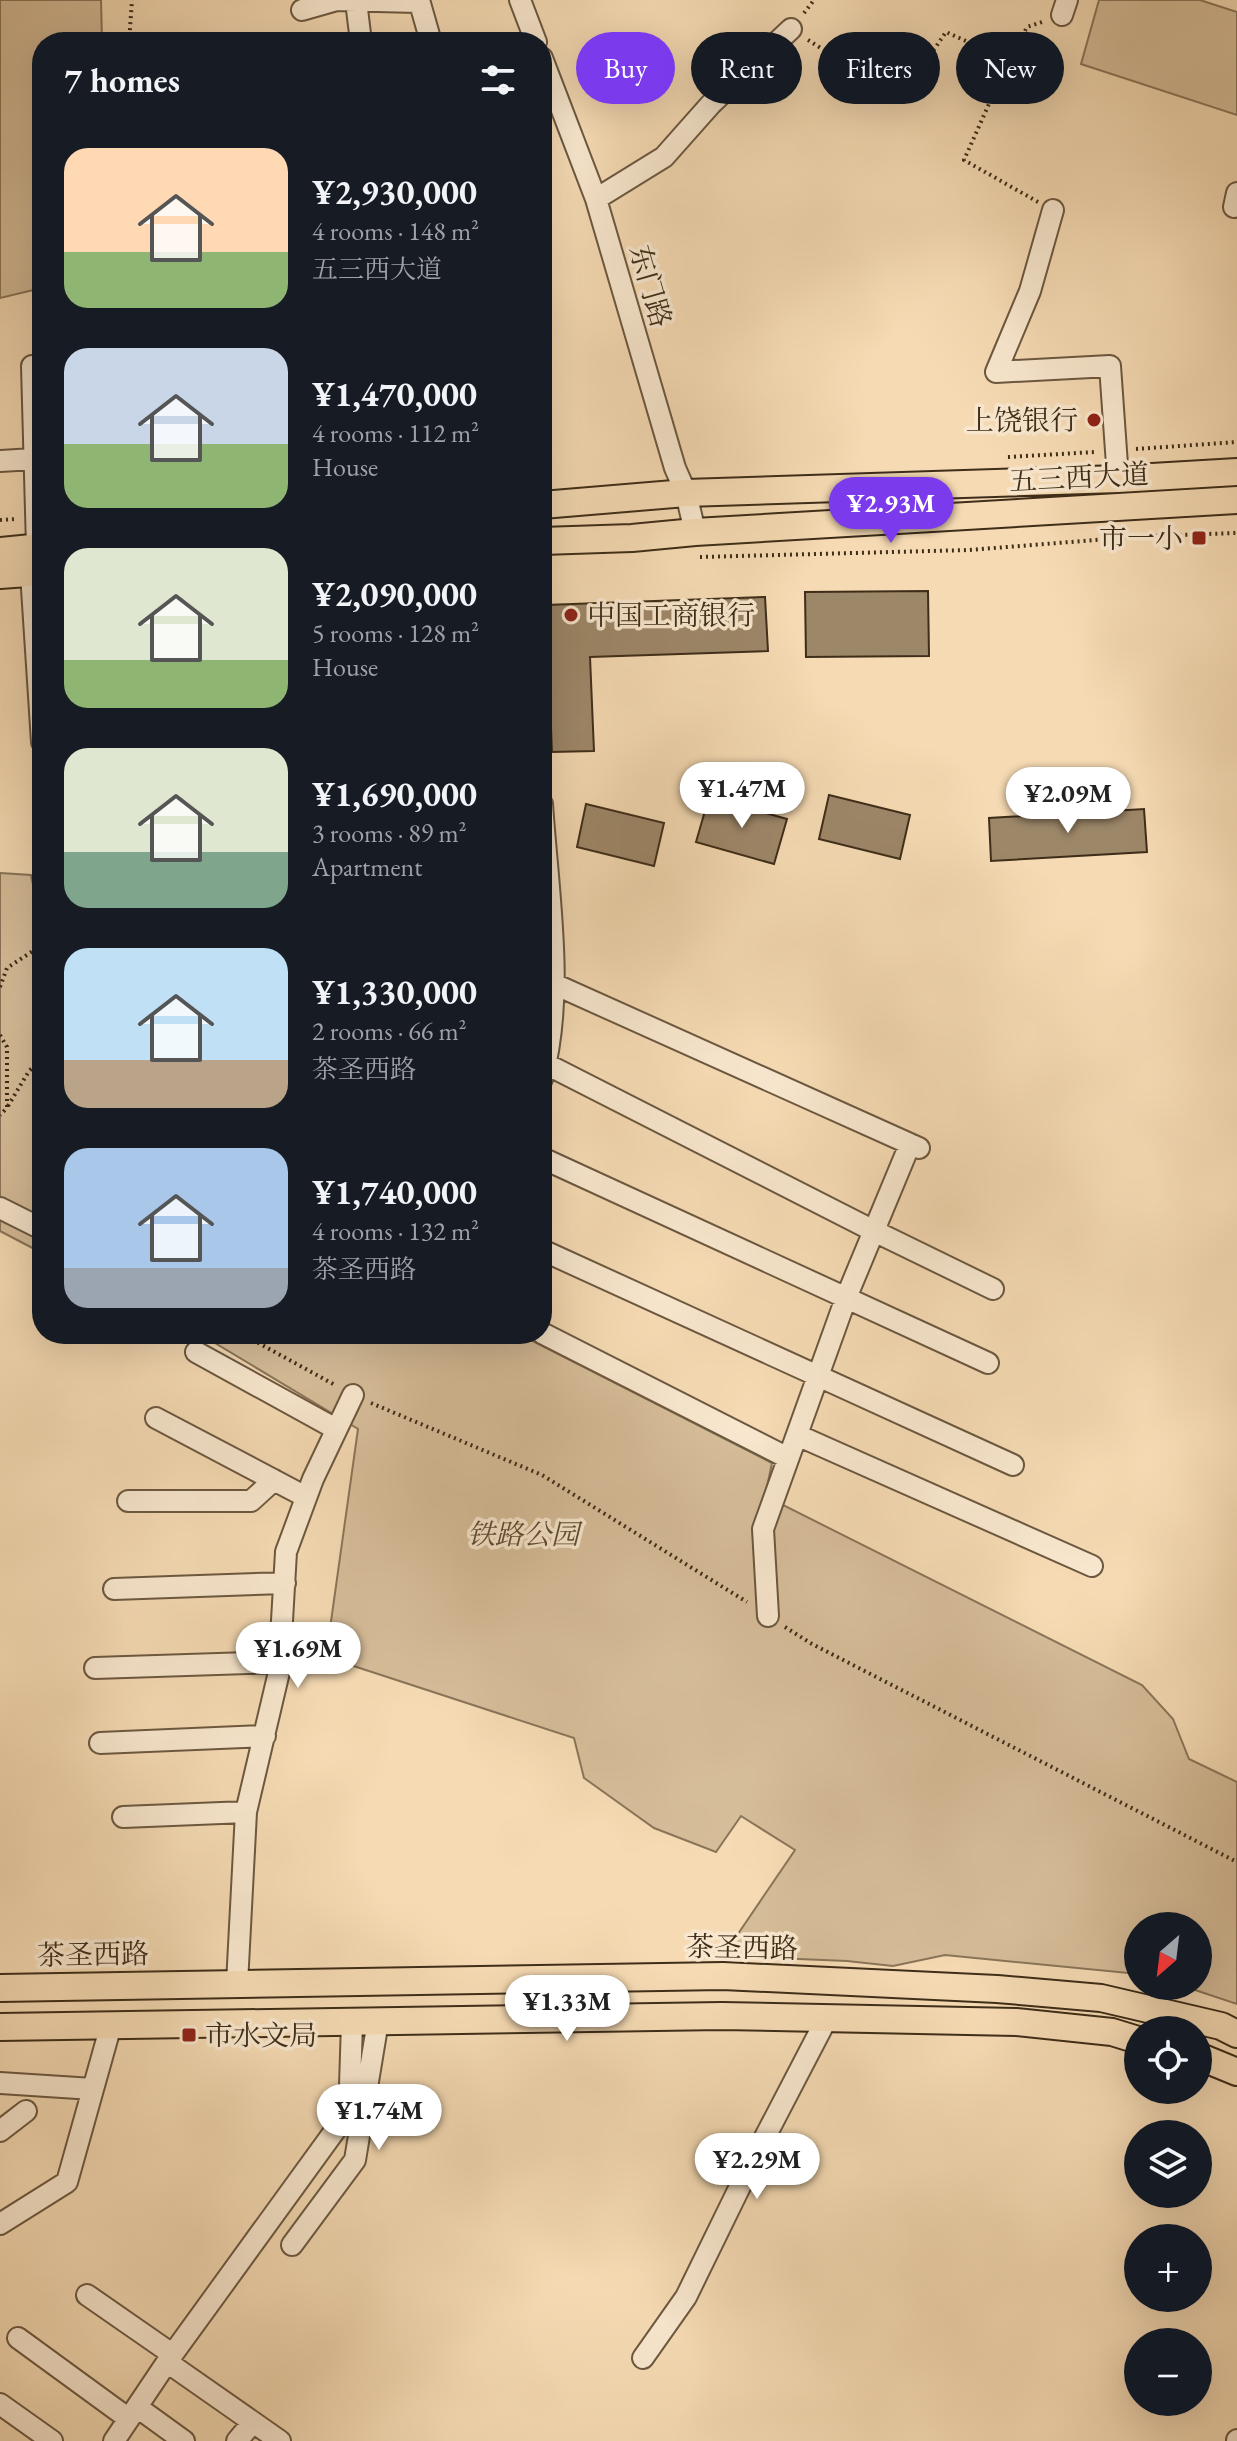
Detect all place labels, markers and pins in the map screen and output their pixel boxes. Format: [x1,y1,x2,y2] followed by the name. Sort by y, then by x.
[966,402,1078,438] place label: 上饶银行
[1085,411,1103,429] marker: 上饶银行
[826,477,956,545] pin: ¥2.93M
[1099,520,1183,556] place label: 市一小
[1190,529,1208,547] marker: 市一小
[587,597,755,633] place label: 中国工商银行
[562,606,580,624] marker: 中国工商银行
[677,762,807,830] pin: ¥1.47M
[1003,767,1133,835] pin: ¥2.09M
[233,1622,363,1690] pin: ¥1.69M
[502,1975,632,2043] pin: ¥1.33M
[205,2017,317,2053] place label: 市水文局
[180,2026,198,2044] marker: 市水文局
[314,2084,444,2152] pin: ¥1.74M
[692,2133,822,2201] pin: ¥2.29M

